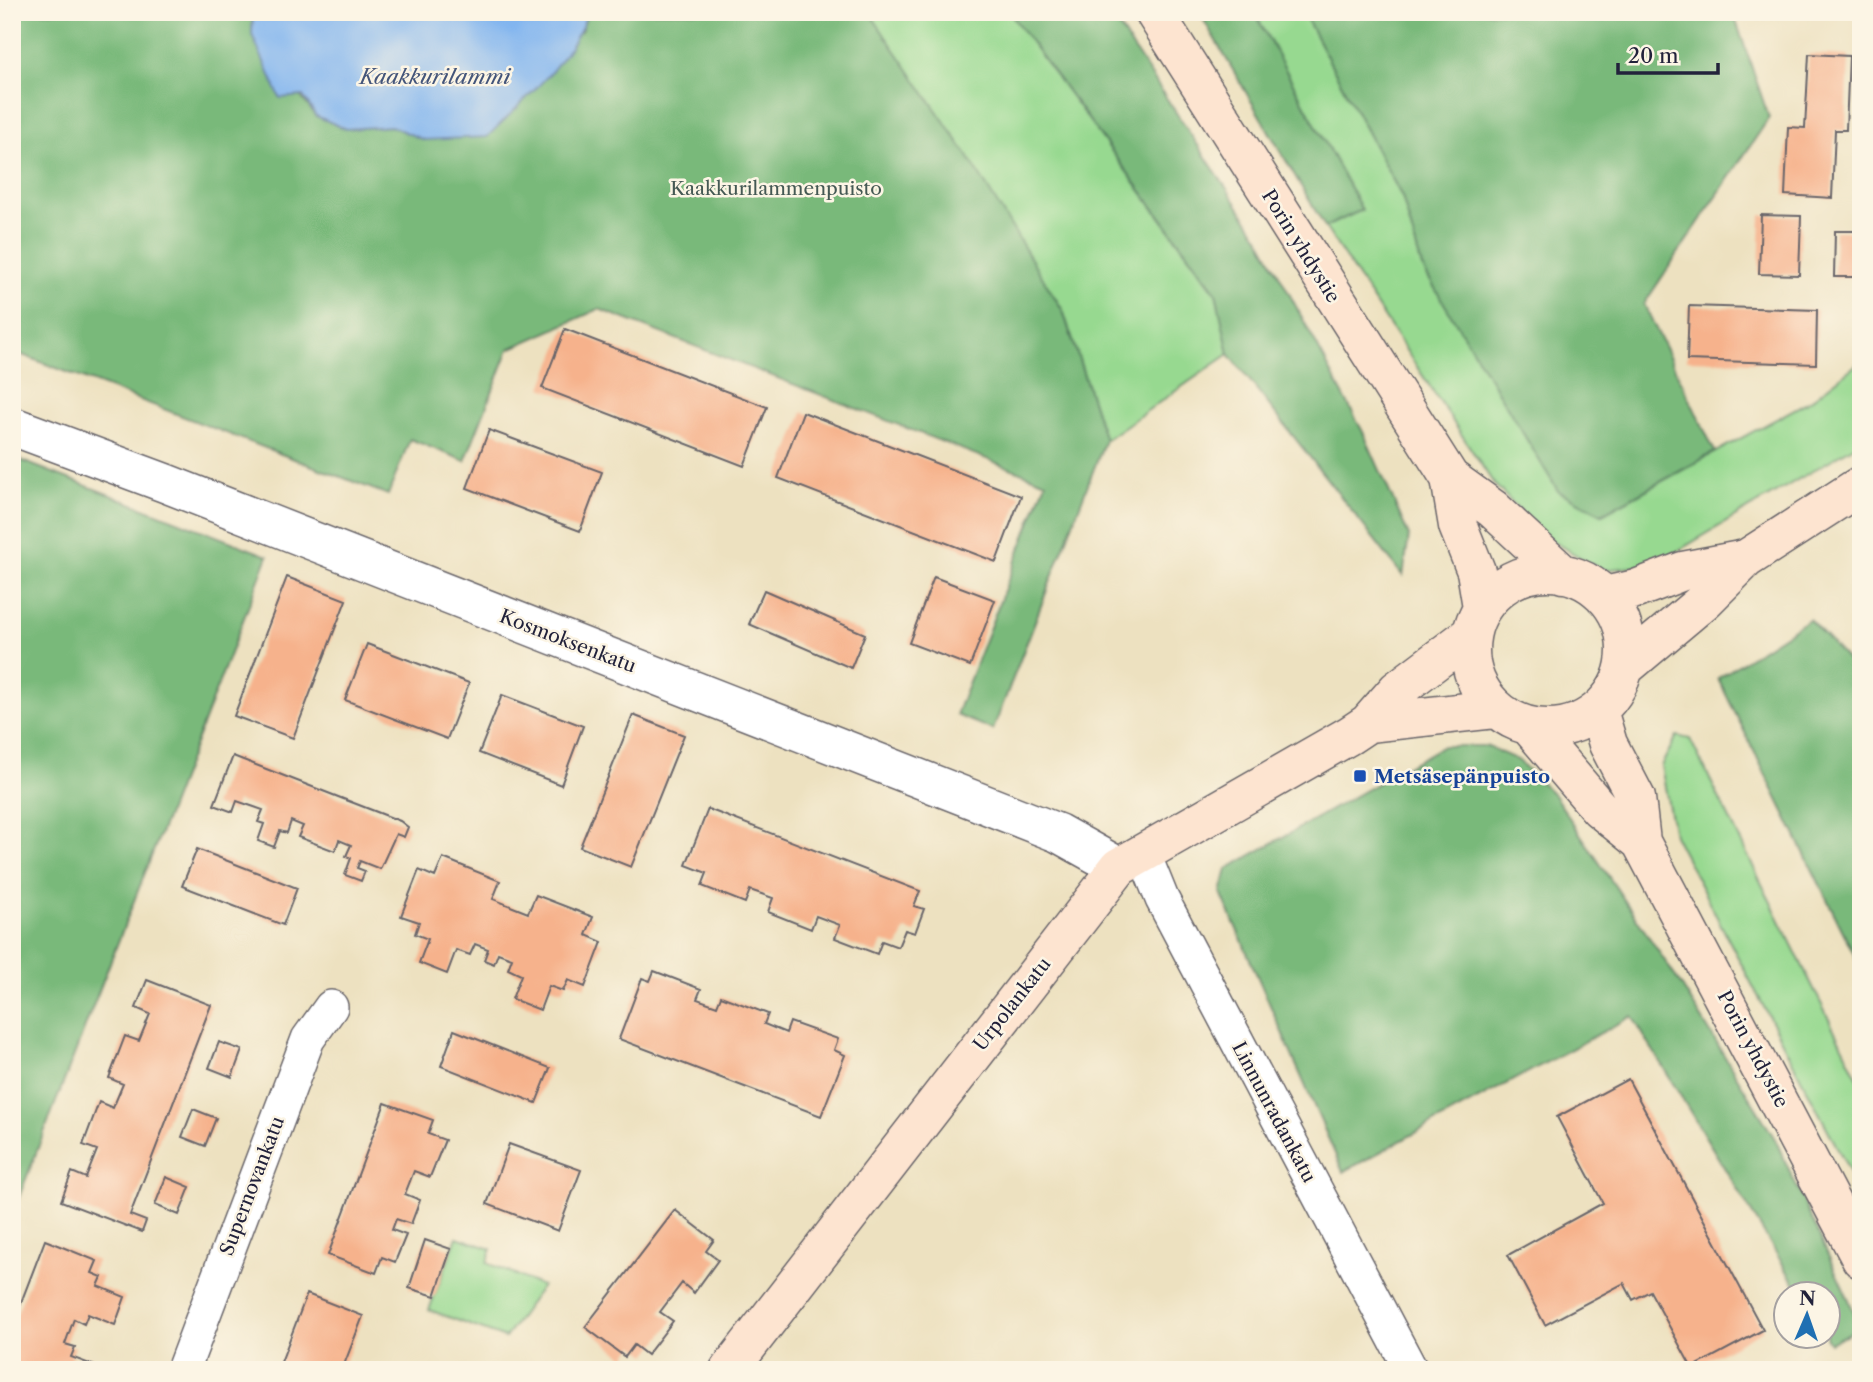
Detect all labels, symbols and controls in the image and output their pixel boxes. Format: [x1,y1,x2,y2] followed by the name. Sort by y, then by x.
[1618,32,1717,76] scale bar
[1628,43,1679,68] text: 20 m
[358,64,512,89] water label: Kaakkurilammi
[670,177,882,200] park label: Kaakkurilammenpuisto
[1257,185,1345,307] street label: Porin yhdystie
[497,604,640,678] street label: Kosmoksenkatu
[1374,765,1550,788] place label: Metsäsepänpuisto
[1352,768,1368,784] marker: Metsäsepänpuisto
[968,953,1056,1055] street label: Urpolankatu
[1713,987,1793,1111] street label: Porin yhdystie
[1227,1038,1321,1187] street label: Linnunradankatu
[215,1113,289,1259] street label: Supernovankatu
[1772,1280,1842,1350] north arrow
[1799,1287,1816,1310] text: N

